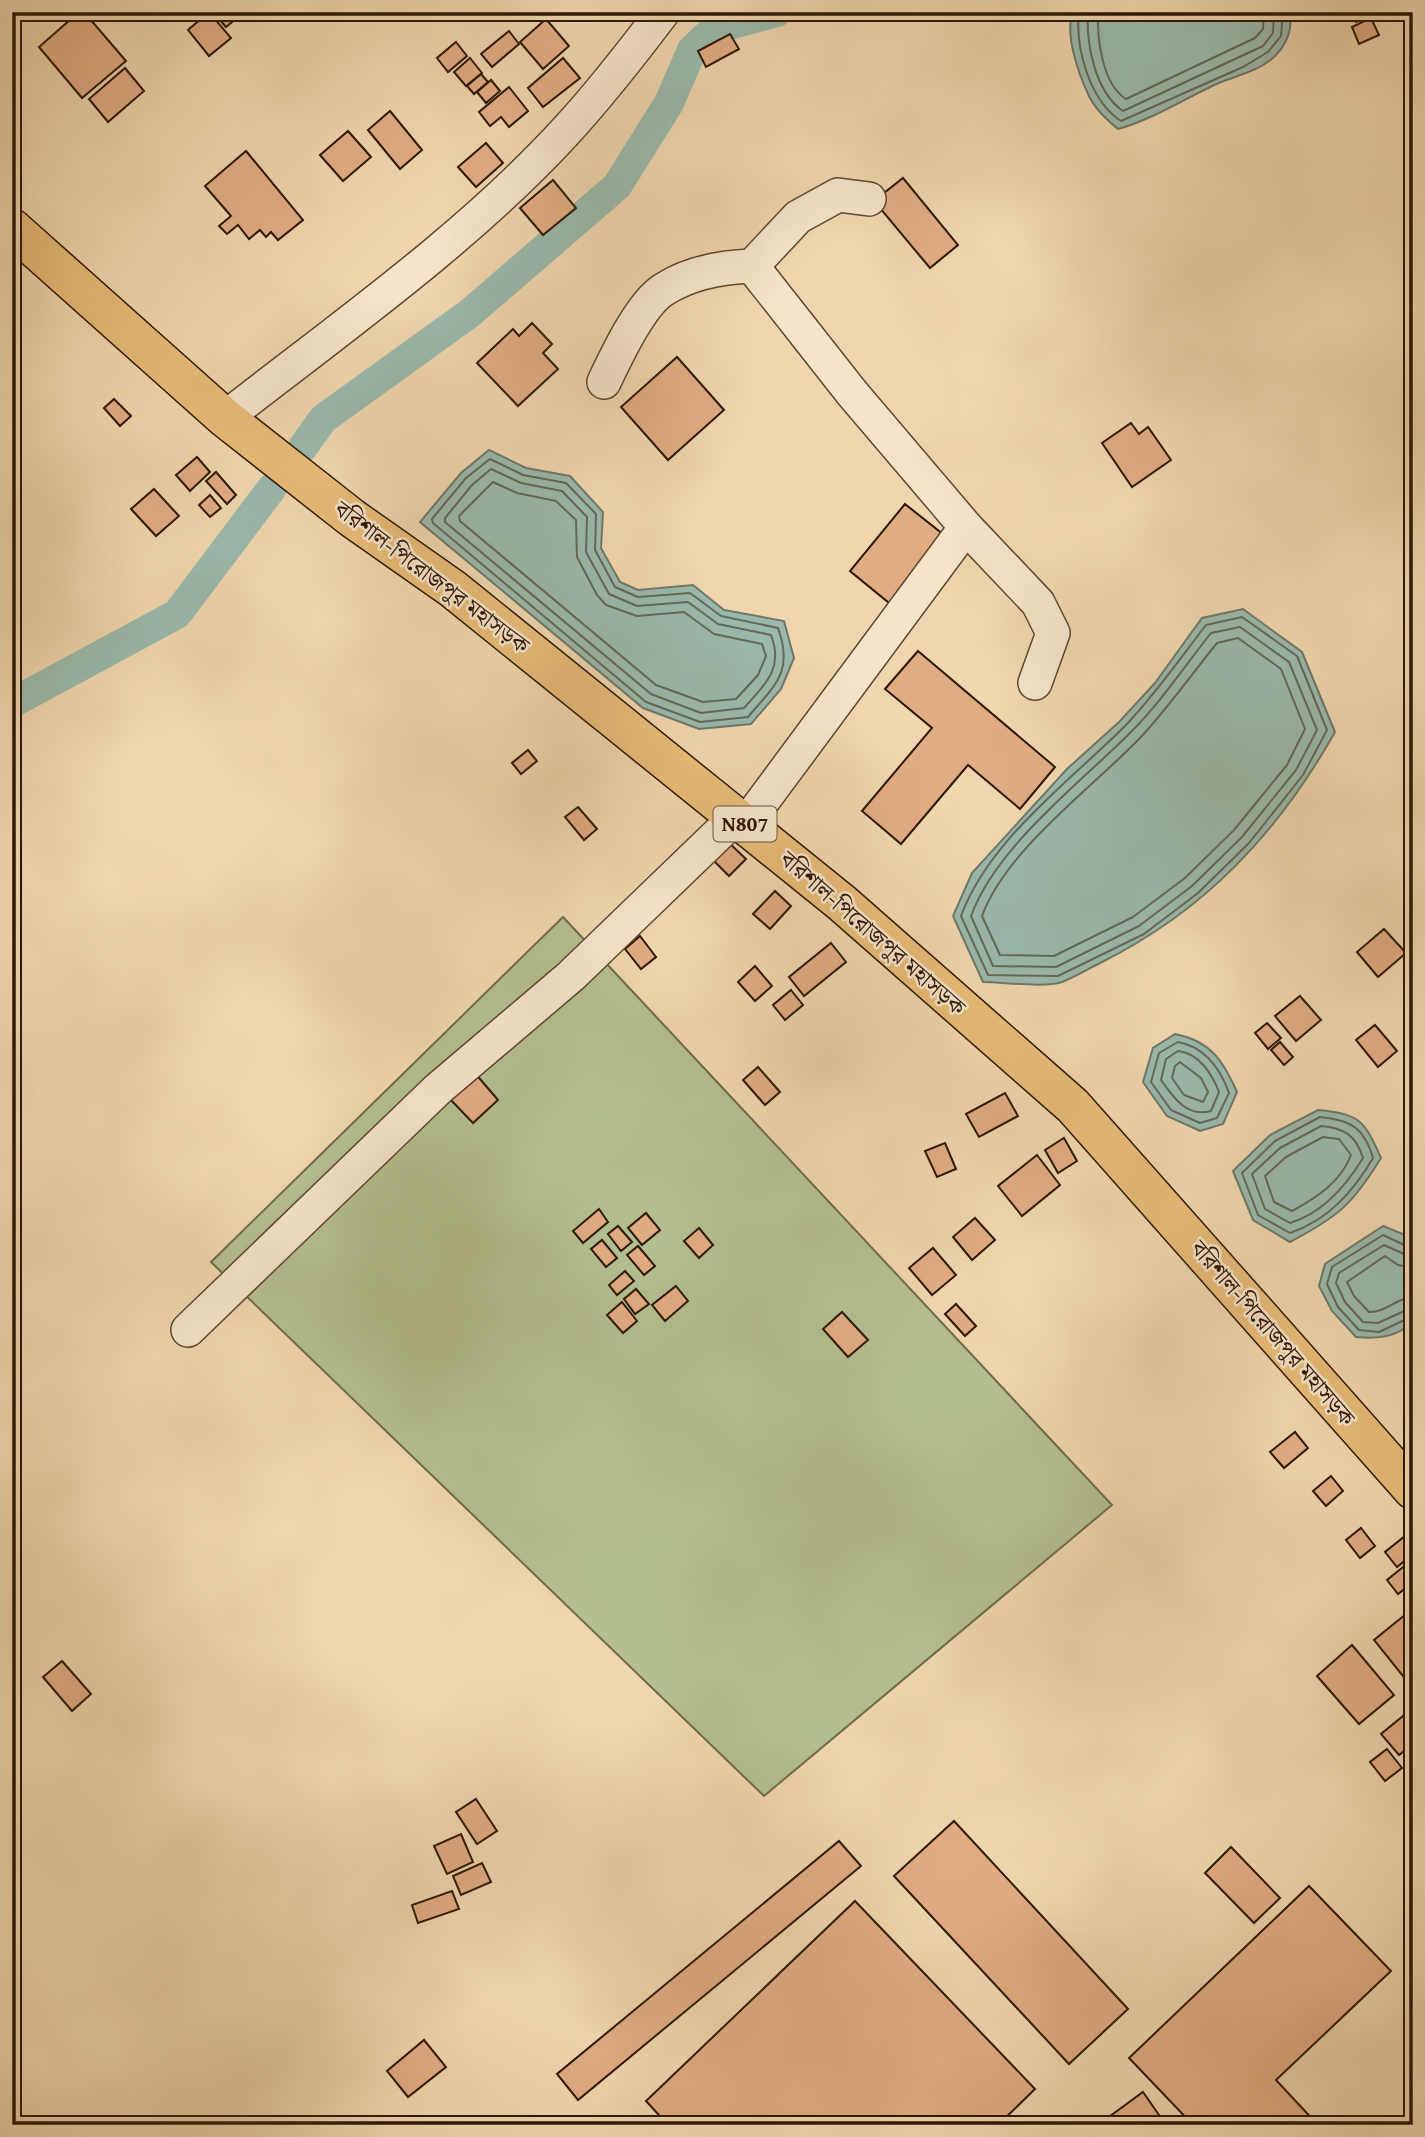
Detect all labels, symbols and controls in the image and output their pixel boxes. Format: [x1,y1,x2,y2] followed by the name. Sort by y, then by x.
[327,492,537,661] street label: বরিশাল-পিরোজপুর মহাসড়ক
[714,806,776,842] road number: N807
[773,842,974,1023] street label: বরিশাল-পিরোজপুর মহাসড়ক
[1183,1232,1364,1433] street label: বরিশাল-পিরোজপুর মহাসড়ক

